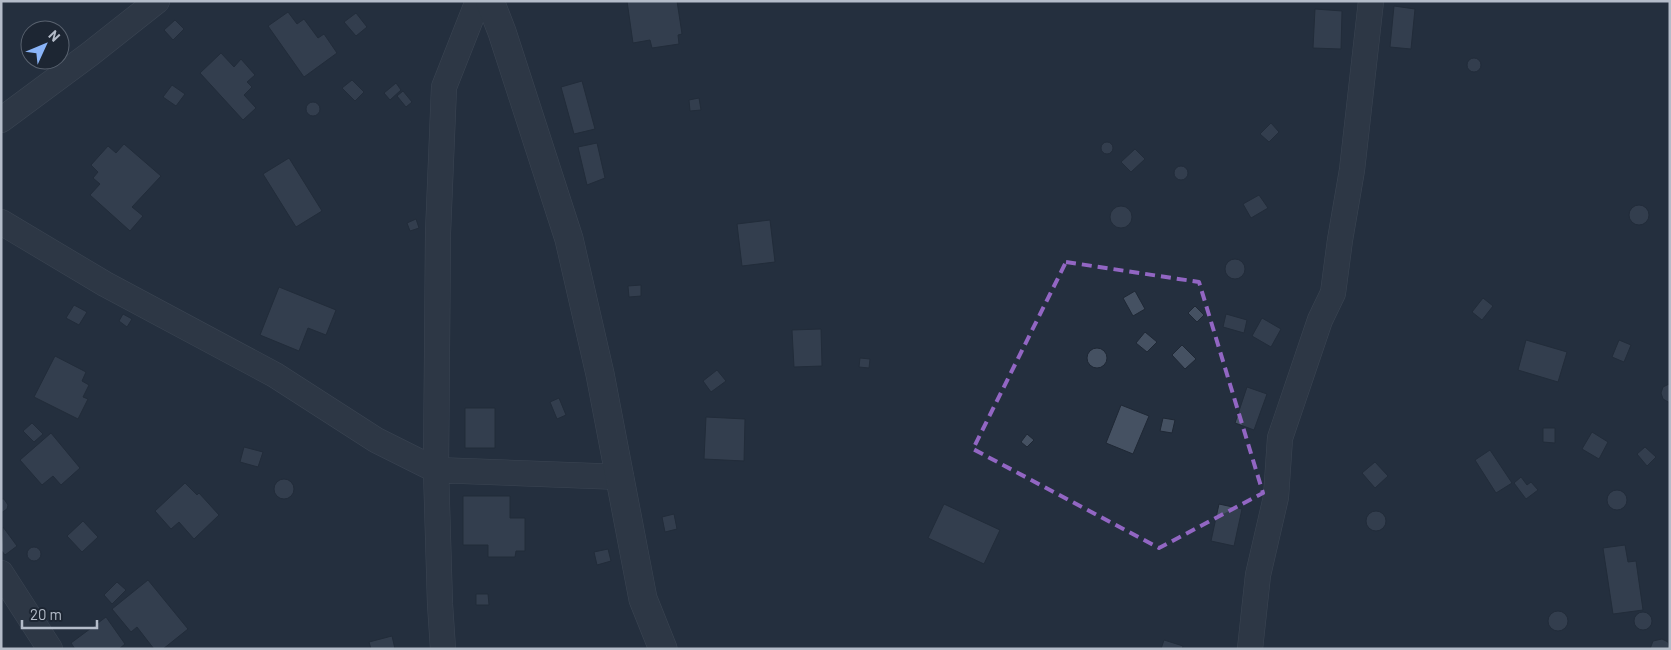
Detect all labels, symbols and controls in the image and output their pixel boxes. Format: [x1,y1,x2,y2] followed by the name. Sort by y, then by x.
[20,20,70,70] north arrow
[45,26,64,45] text: N
[22,598,98,630] scale bar
[30,605,62,623] text: 20 m

